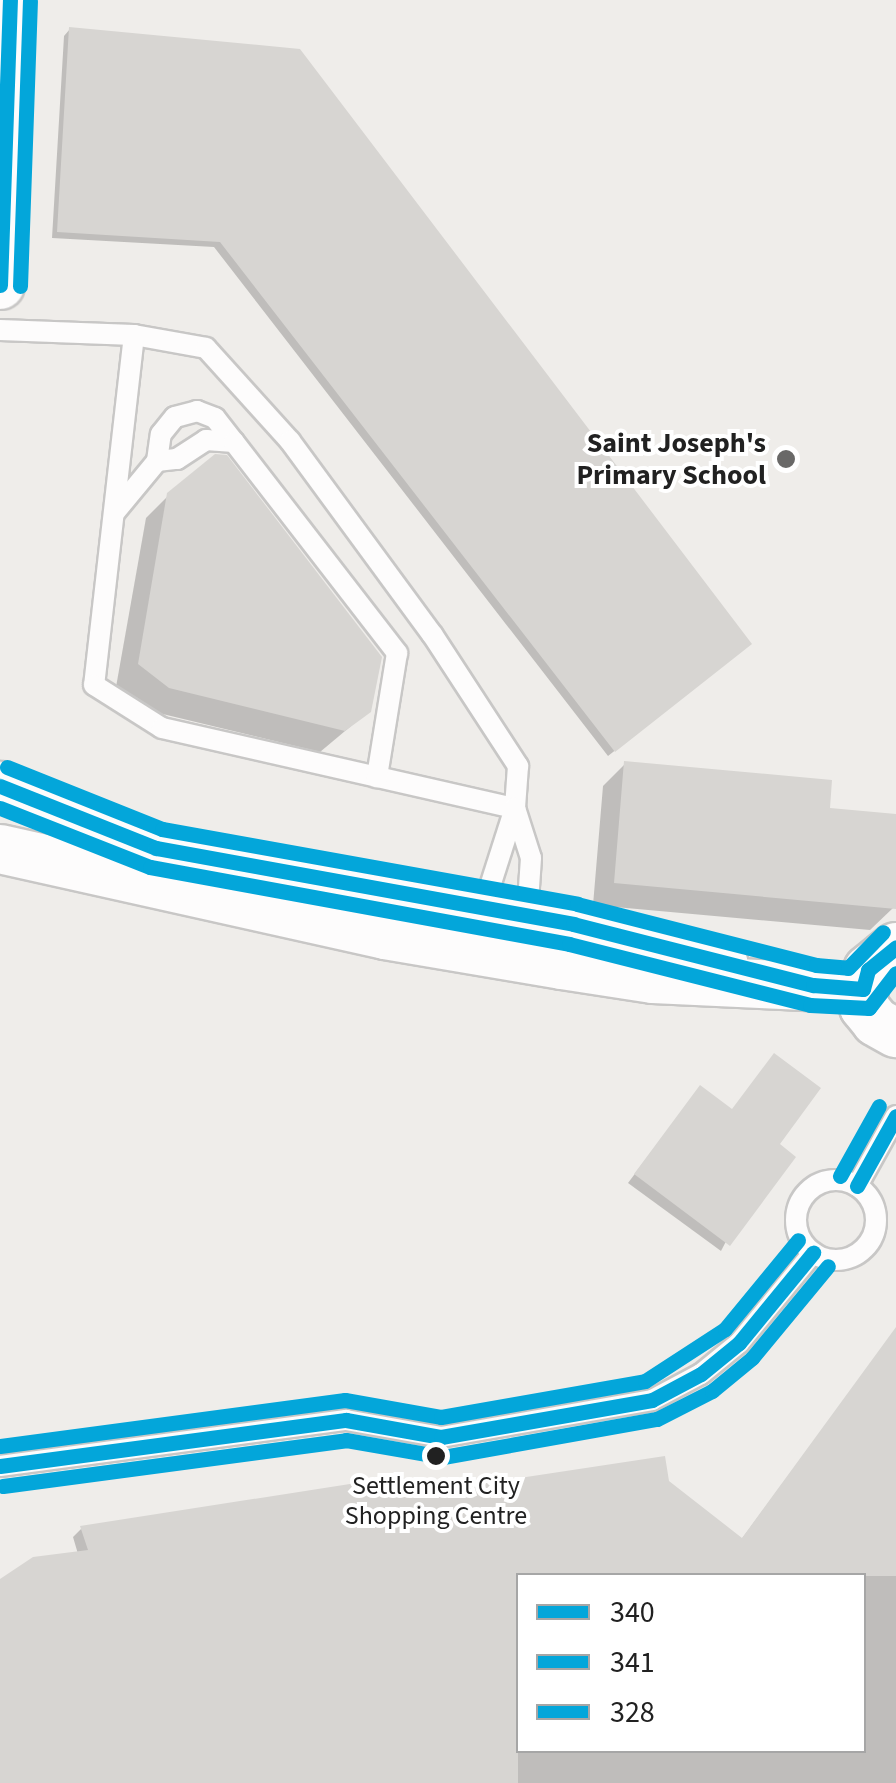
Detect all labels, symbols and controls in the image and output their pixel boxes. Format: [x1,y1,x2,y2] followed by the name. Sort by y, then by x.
[576,426,766,492] place label: Saint Joseph's Primary School
[775,448,797,470] marker: Saint Joseph's Primary School
[426,1446,446,1466] marker: Settlement City Shopping Centre
[345,1470,527,1532] place label: Settlement City Shopping Centre
[516,1573,866,1753] legend
[610,1591,655,1634] text: 340
[610,1641,655,1684] text: 341
[610,1691,655,1734] text: 328

